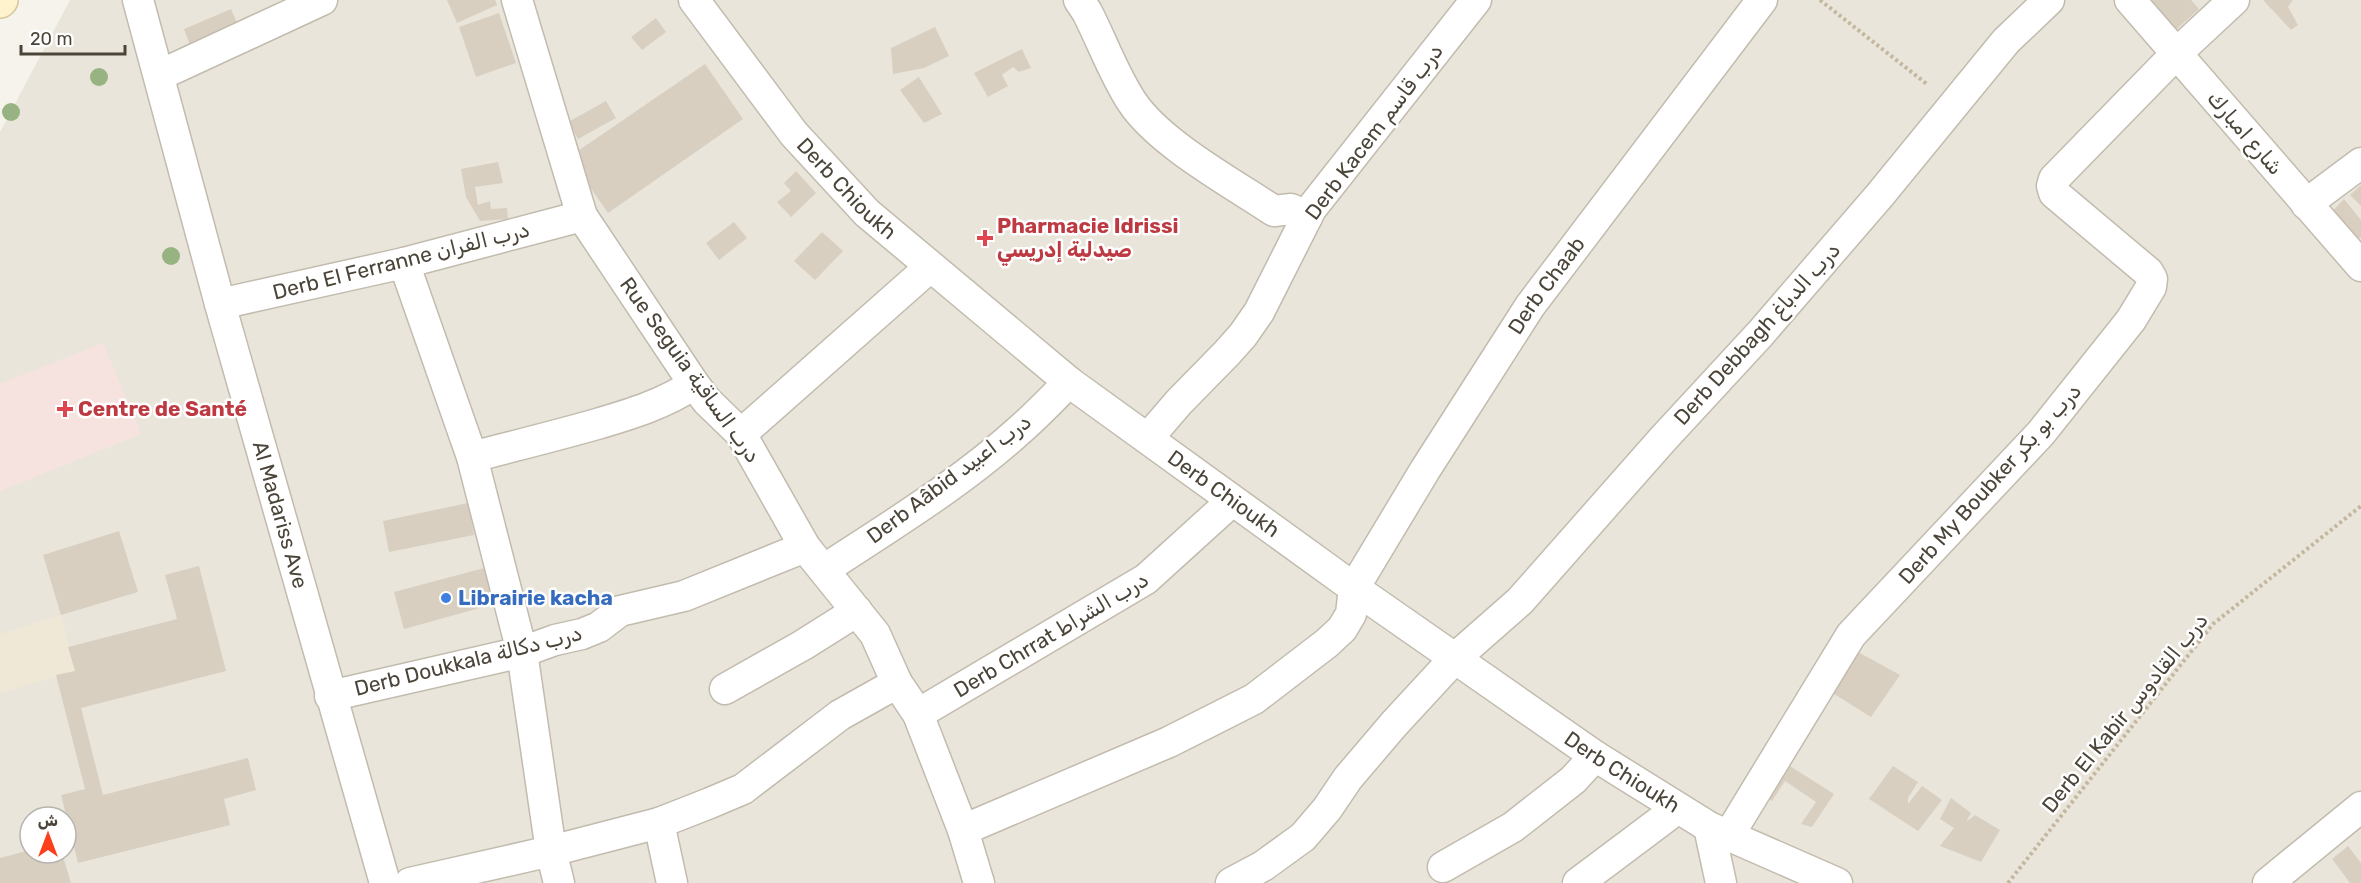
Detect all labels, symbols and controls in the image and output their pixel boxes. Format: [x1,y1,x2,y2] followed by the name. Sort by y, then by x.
[21,18,124,56] scale bar
[30,28,72,50] text: 20 m
[1299,39,1449,226] street label: Derb Kacem درب قاسم
[2201,86,2289,181] street label: شارع امبارك
[792,132,902,244] street label: Derb Chioukh
[997,213,1179,266] place label: Pharmacie Idrissi صيدلية إدريسي
[270,216,532,305] street label: Derb El Ferranne درب الفران
[978,231,992,245] marker: Pharmacie Idrissi صيدلية إدريسي
[1502,232,1590,339] street label: Derb Chaab
[1668,237,1846,431] street label: Derb Debbagh درب الدباغ
[615,272,766,467] street label: Rue Seguia درب الساقية
[1893,379,2086,589] street label: Derb My Boubker درب بو بكر
[78,396,247,421] place label: Centre de Santé
[56,400,74,418] marker: Centre de Santé
[862,409,1036,548] street label: Derb Aâbid درب اعبيد
[248,438,313,591] street label: Al Madariss Ave
[1163,445,1285,542] street label: Derb Chioukh
[949,567,1153,703] street label: Derb Chrrat درب الشراط
[458,585,613,610] place label: Librairie kacha
[439,591,453,605] marker: Librairie kacha
[2036,608,2214,818] street label: Derb El Kabir درب القادوس
[352,620,584,701] street label: Derb Doukkala درب دكالة
[1560,726,1685,818] street label: Derb Chioukh
[18,805,78,865] north arrow
[38,811,58,830] text: ش

